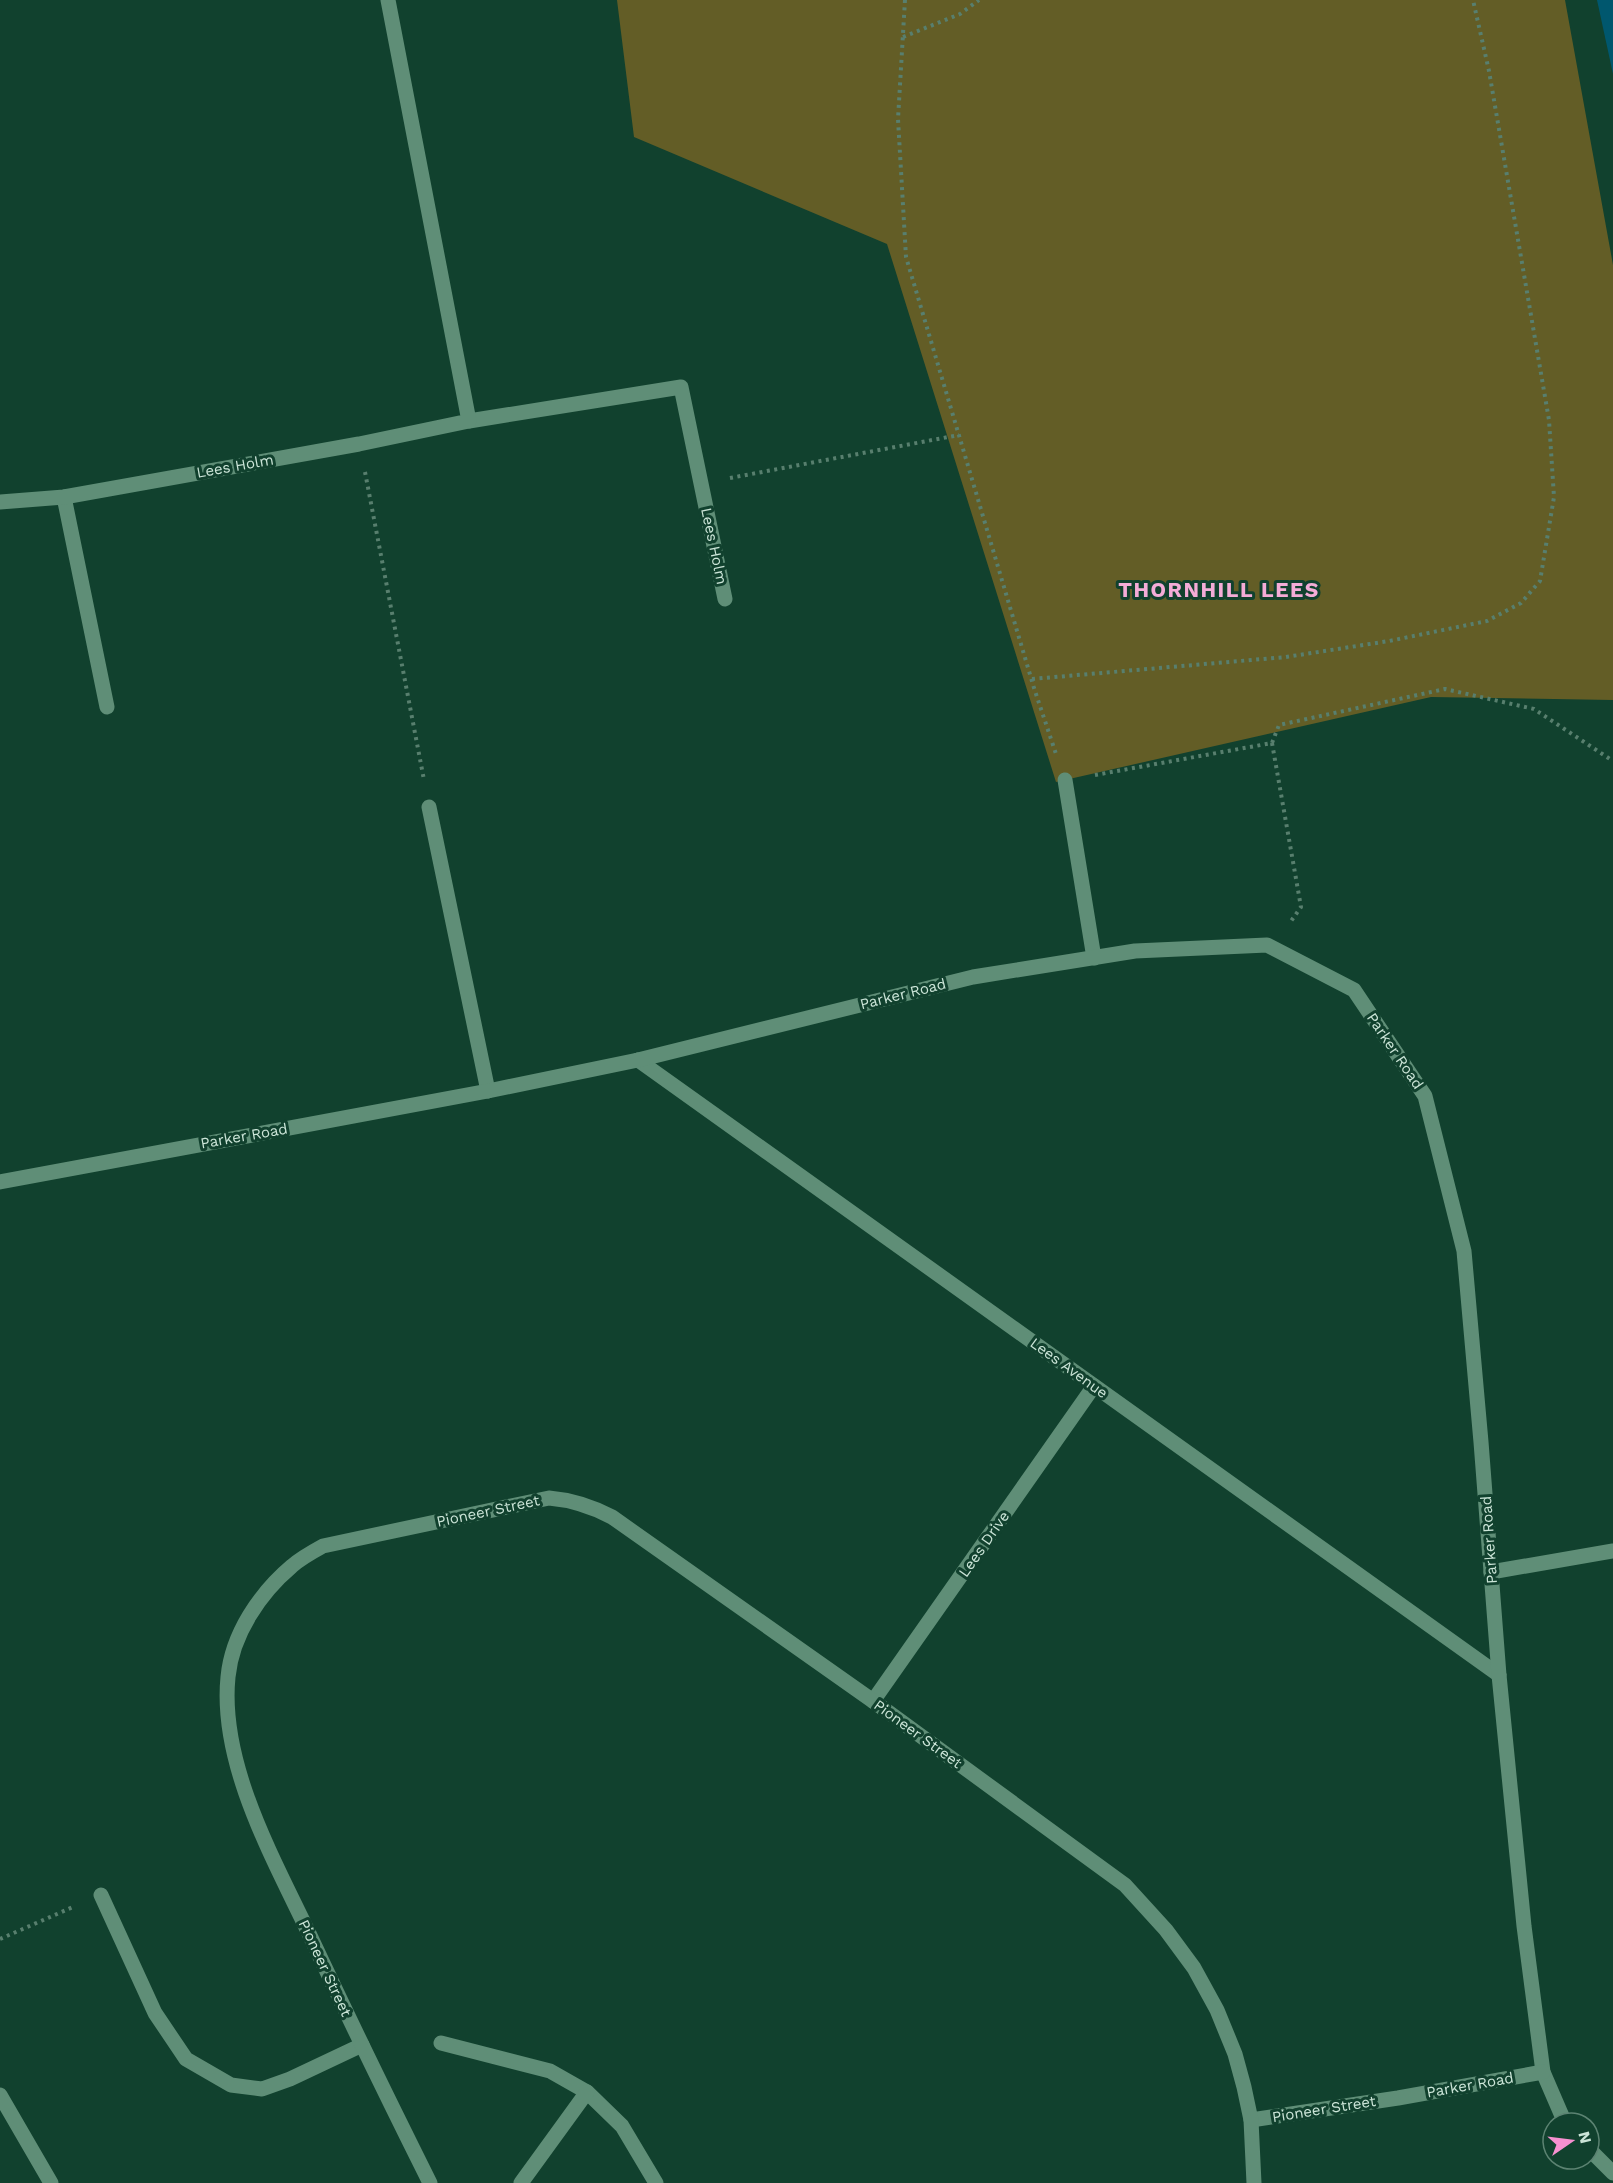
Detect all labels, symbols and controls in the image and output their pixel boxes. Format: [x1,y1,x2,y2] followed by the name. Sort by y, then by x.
[195,450,275,482] street label: Lees Holm
[697,506,731,586] street label: Lees Holm
[1118,577,1320,602] district label: THORNHILL LEES
[858,975,948,1013] street label: Parker Road
[1363,1009,1427,1093] street label: Parker Road
[199,1119,289,1153] street label: Parker Road
[1027,1334,1111,1402] street label: Lees Avenue
[435,1491,542,1531] street label: Pioneer Street
[1477,1495,1501,1585] street label: Parker Road
[955,1508,1013,1580] street label: Lees Drive
[870,1696,966,1772] street label: Pioneer Street
[295,1917,356,2020] street label: Pioneer Street
[1425,2068,1515,2102] street label: Parker Road
[1271,2092,1378,2126] street label: Pioneer Street
[1541,2111,1601,2171] north arrow
[1574,2129,1596,2146] text: N

